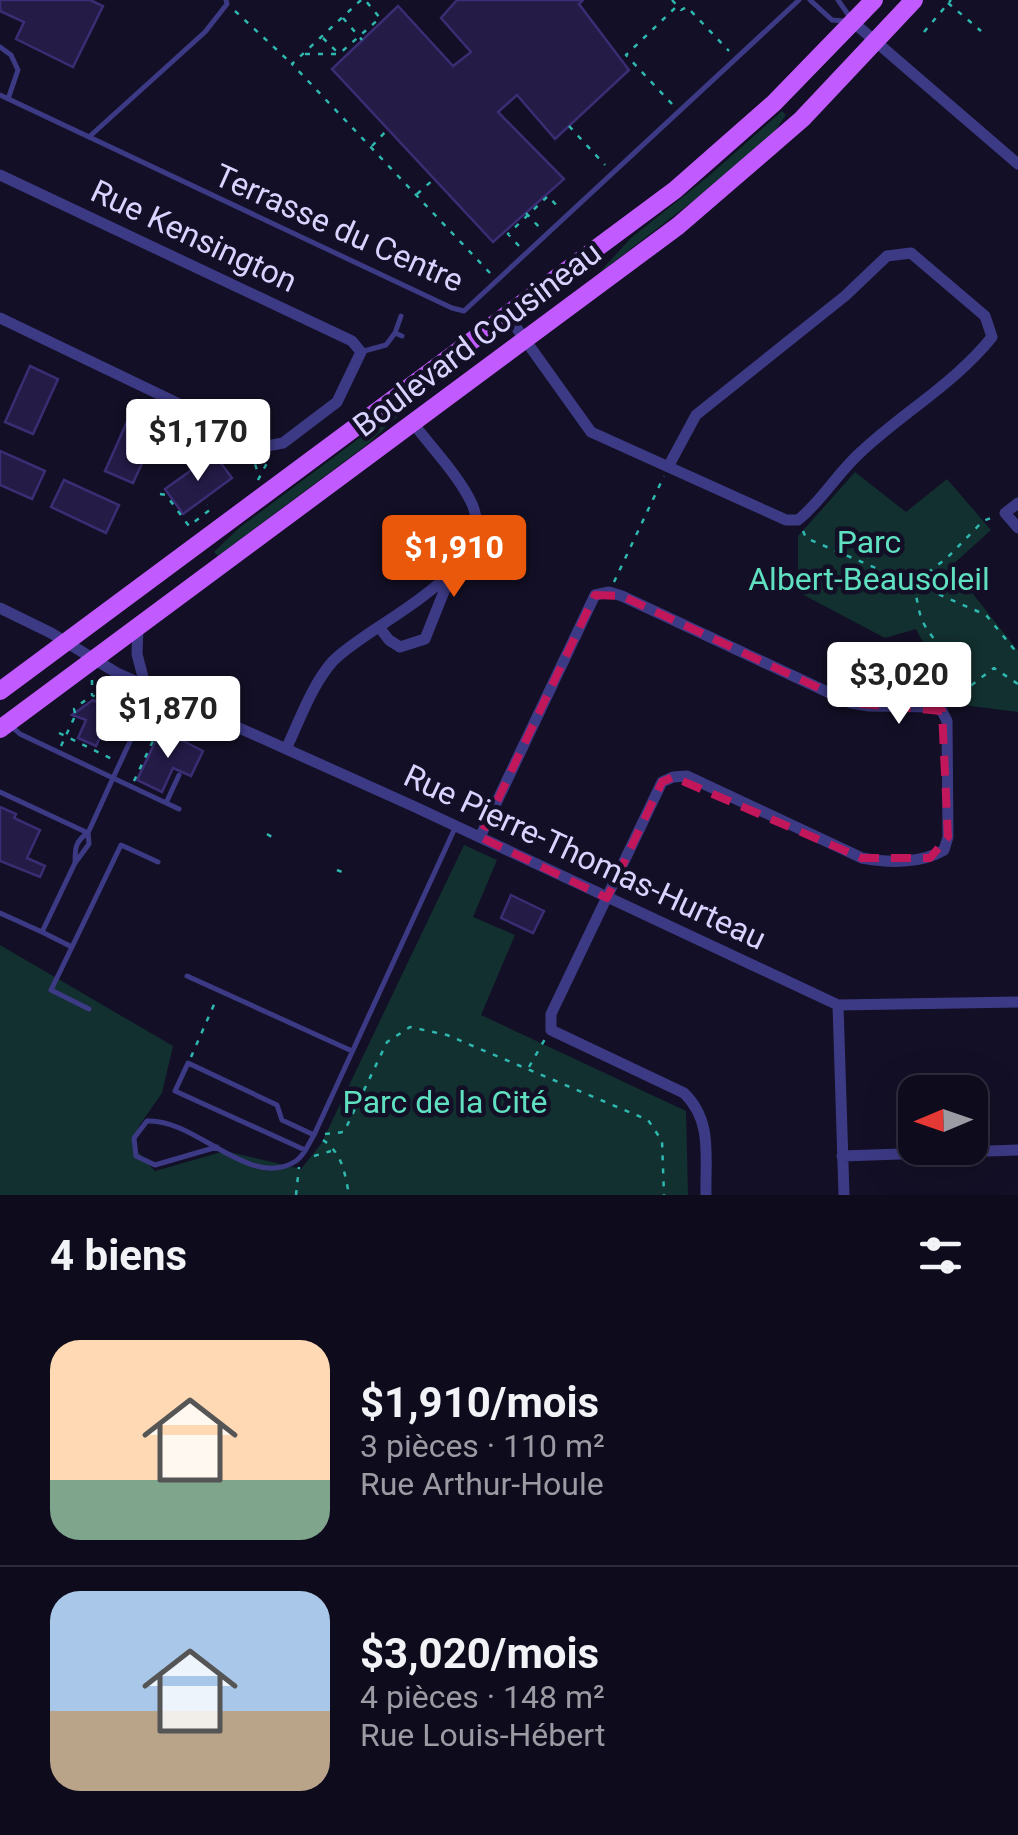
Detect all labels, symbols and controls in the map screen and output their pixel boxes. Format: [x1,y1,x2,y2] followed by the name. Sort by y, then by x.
[209,156,469,300] street label: Terrasse du Centre
[85,172,303,300] street label: Rue Kensington
[346,233,608,445] street label: Boulevard Cousineau
[117,399,279,484] pin: $1,170
[148,412,248,450] text: $1,170
[373,515,535,600] pin: $1,910
[748,523,990,598] park label: Parc Albert-Beausoleil
[404,528,504,566] text: $1,910
[818,642,980,727] pin: $3,020
[849,655,949,693] text: $3,020
[87,676,249,761] pin: $1,870
[118,689,218,727] text: $1,870
[398,756,772,958] street label: Rue Pierre-Thomas-Hurteau
[898,1075,988,1165] north arrow
[898,1075,988,1165] map controls
[343,1083,547,1121] park label: Parc de la Cité
[913,1228,968,1283] icon: filters
[50,1231,187,1280] text: 4 biens
[360,1378,599,1427] text: $1,910/mois
[130,1380,250,1500] icon: home
[360,1427,605,1465] text: 3 pièces · 110 m²
[360,1465,604,1503] text: Rue Arthur-Houle
[360,1629,599,1678] text: $3,020/mois
[130,1631,250,1751] icon: home
[360,1678,605,1716] text: 4 pièces · 148 m²
[360,1716,605,1754] text: Rue Louis-Hébert

